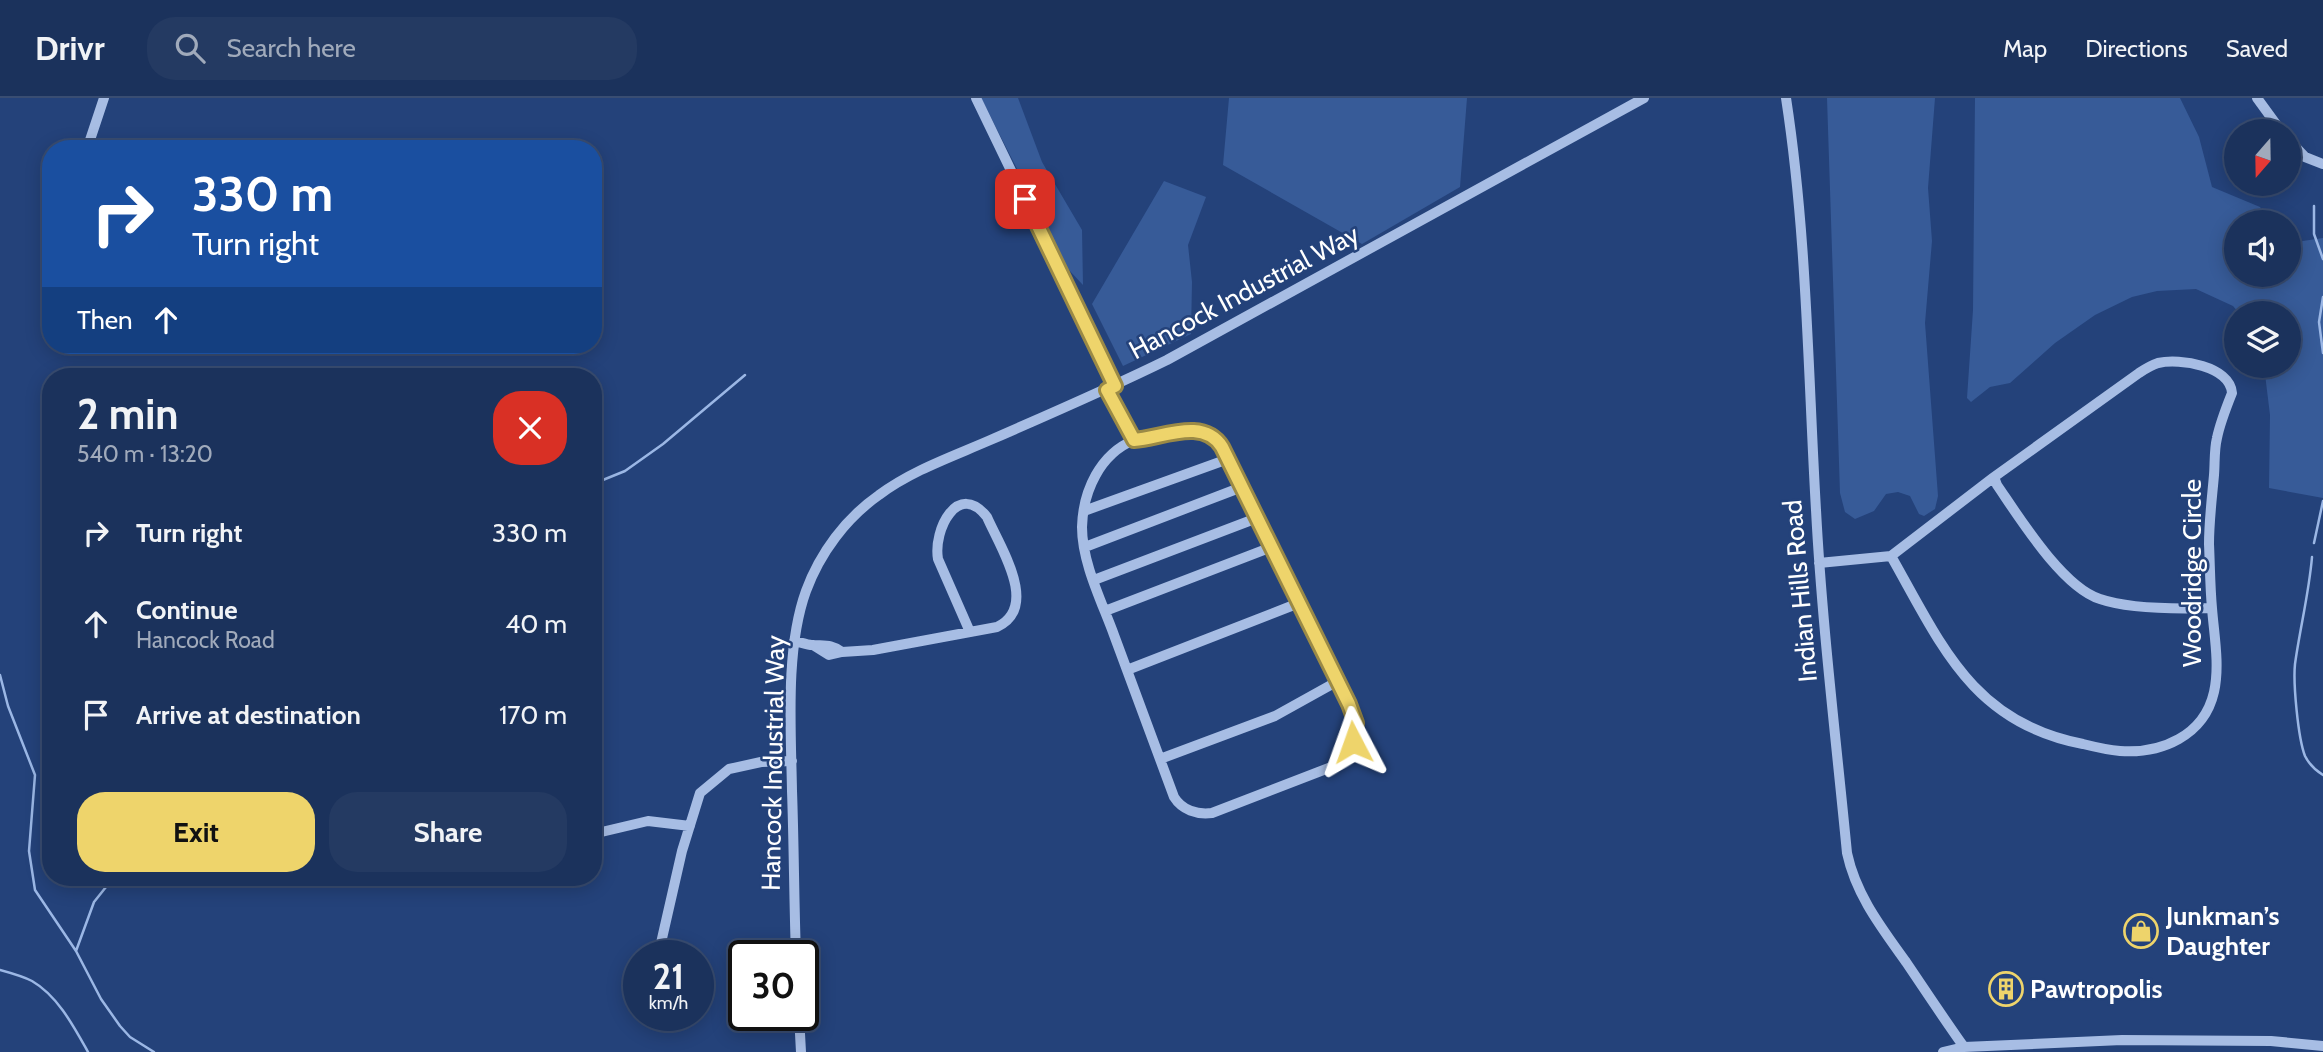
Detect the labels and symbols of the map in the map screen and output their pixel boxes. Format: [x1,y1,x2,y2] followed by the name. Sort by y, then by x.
[2224,119,2301,196] north arrow
[995,169,1055,229] pin
[1124,218,1364,366] street label: Hancock Industrial Way
[2176,479,2208,667] street label: Woodridge Circle
[1776,499,1824,683] street label: Indian Hills Road
[755,635,791,891] street label: Hancock Industrial Way
[1316,705,1390,779] position arrow
[2165,900,2280,962] place label: Junkman’s Daughter
[2122,912,2160,950] shop icon: Junkman’s Daughter
[728,940,819,1031] speed limit sign: 30
[1987,970,2025,1008] building icon: Pawtropolis
[2030,973,2163,1005] place label: Pawtropolis

